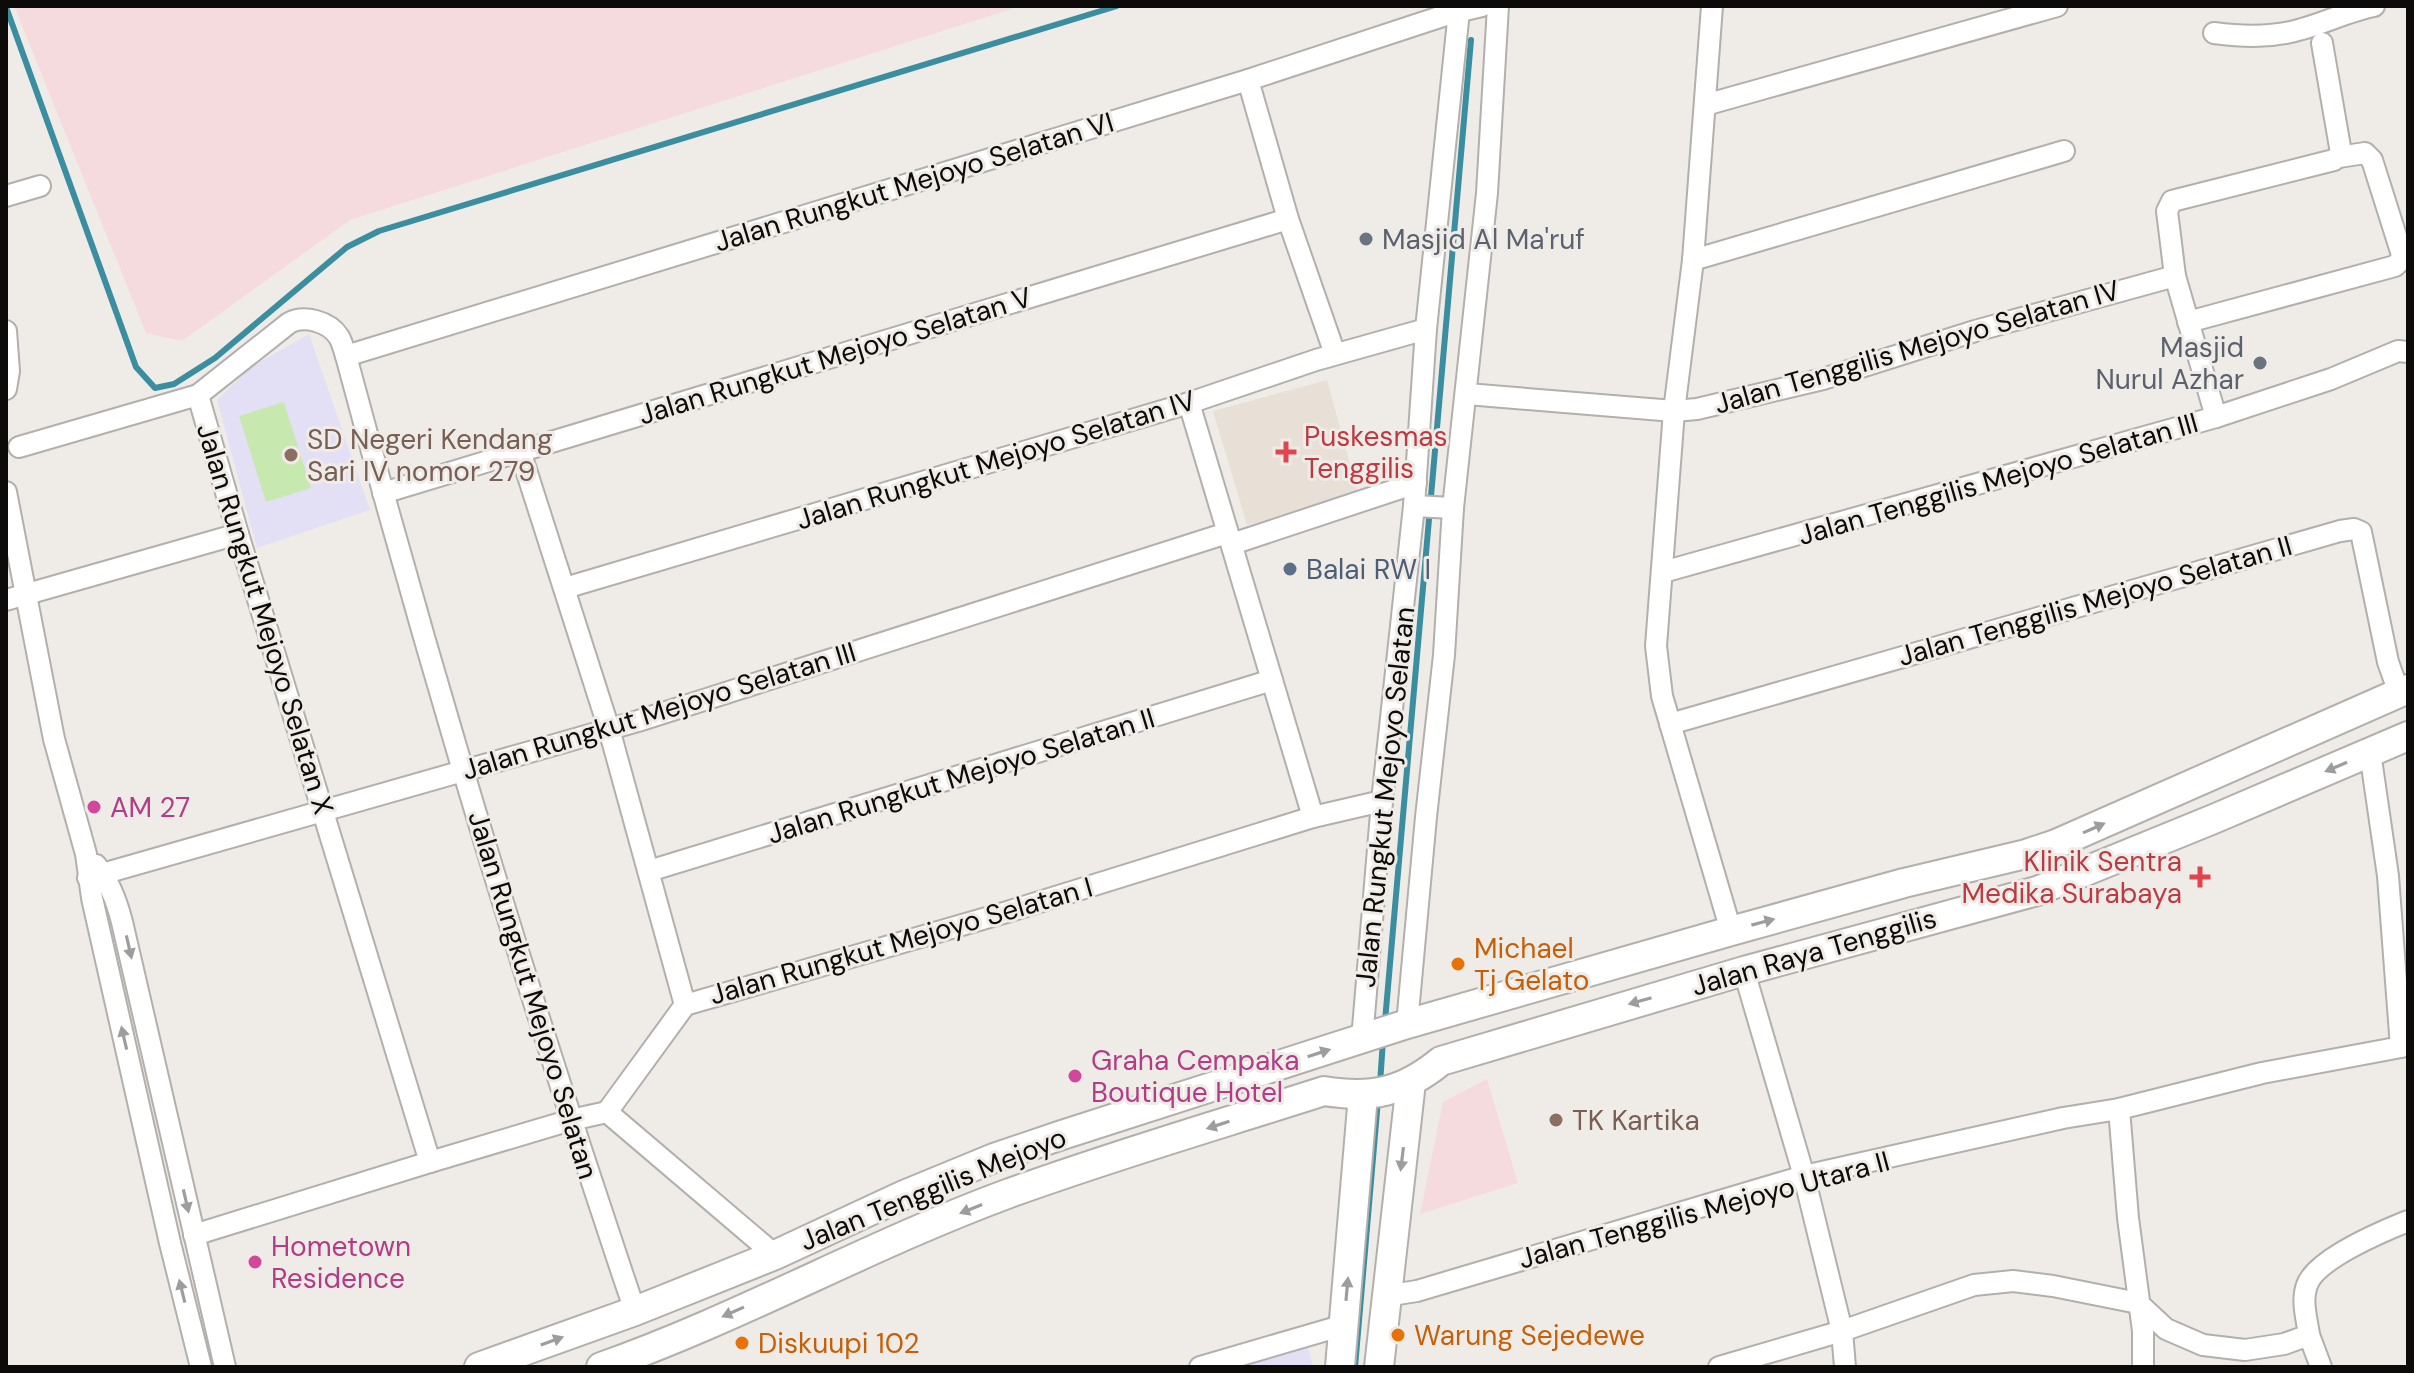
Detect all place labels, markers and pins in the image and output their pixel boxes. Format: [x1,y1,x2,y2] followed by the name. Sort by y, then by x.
[1382,221,1585,258] place label: Masjid Al Ma'ruf
[1357,230,1375,248] marker: Masjid Al Ma'ruf
[2095,329,2244,398] place label: Masjid Nurul Azhar
[2251,354,2269,372] marker: Masjid Nurul Azhar
[1304,418,1448,487] place label: Puskesmas Tenggilis
[307,421,553,490] place label: SD Negeri Kendang Sari IV nomor 279
[1275,441,1297,463] marker: Puskesmas Tenggilis
[282,446,300,464] marker: SD Negeri Kendang Sari IV nomor 279
[1306,551,1431,588] place label: Balai RW I
[1281,560,1299,578] marker: Balai RW I
[110,789,190,826] place label: AM 27
[85,798,103,816] marker: AM 27
[1961,843,2182,912] place label: Klinik Sentra Medika Surabaya
[2189,866,2211,888] marker: Klinik Sentra Medika Surabaya
[1474,930,1589,999] place label: Michael Tj Gelato
[1449,955,1467,973] marker: Michael Tj Gelato
[1091,1042,1300,1111] place label: Graha Cempaka Boutique Hotel
[1066,1067,1084,1085] marker: Graha Cempaka Boutique Hotel
[1572,1102,1700,1139] place label: TK Kartika
[1547,1111,1565,1129] marker: TK Kartika
[271,1228,411,1297] place label: Hometown Residence
[246,1253,264,1271] marker: Hometown Residence
[1414,1317,1645,1354] place label: Warung Sejedewe
[758,1325,920,1362] place label: Diskuupi 102
[1389,1326,1407,1344] marker: Warung Sejedewe
[733,1334,751,1352] marker: Diskuupi 102

